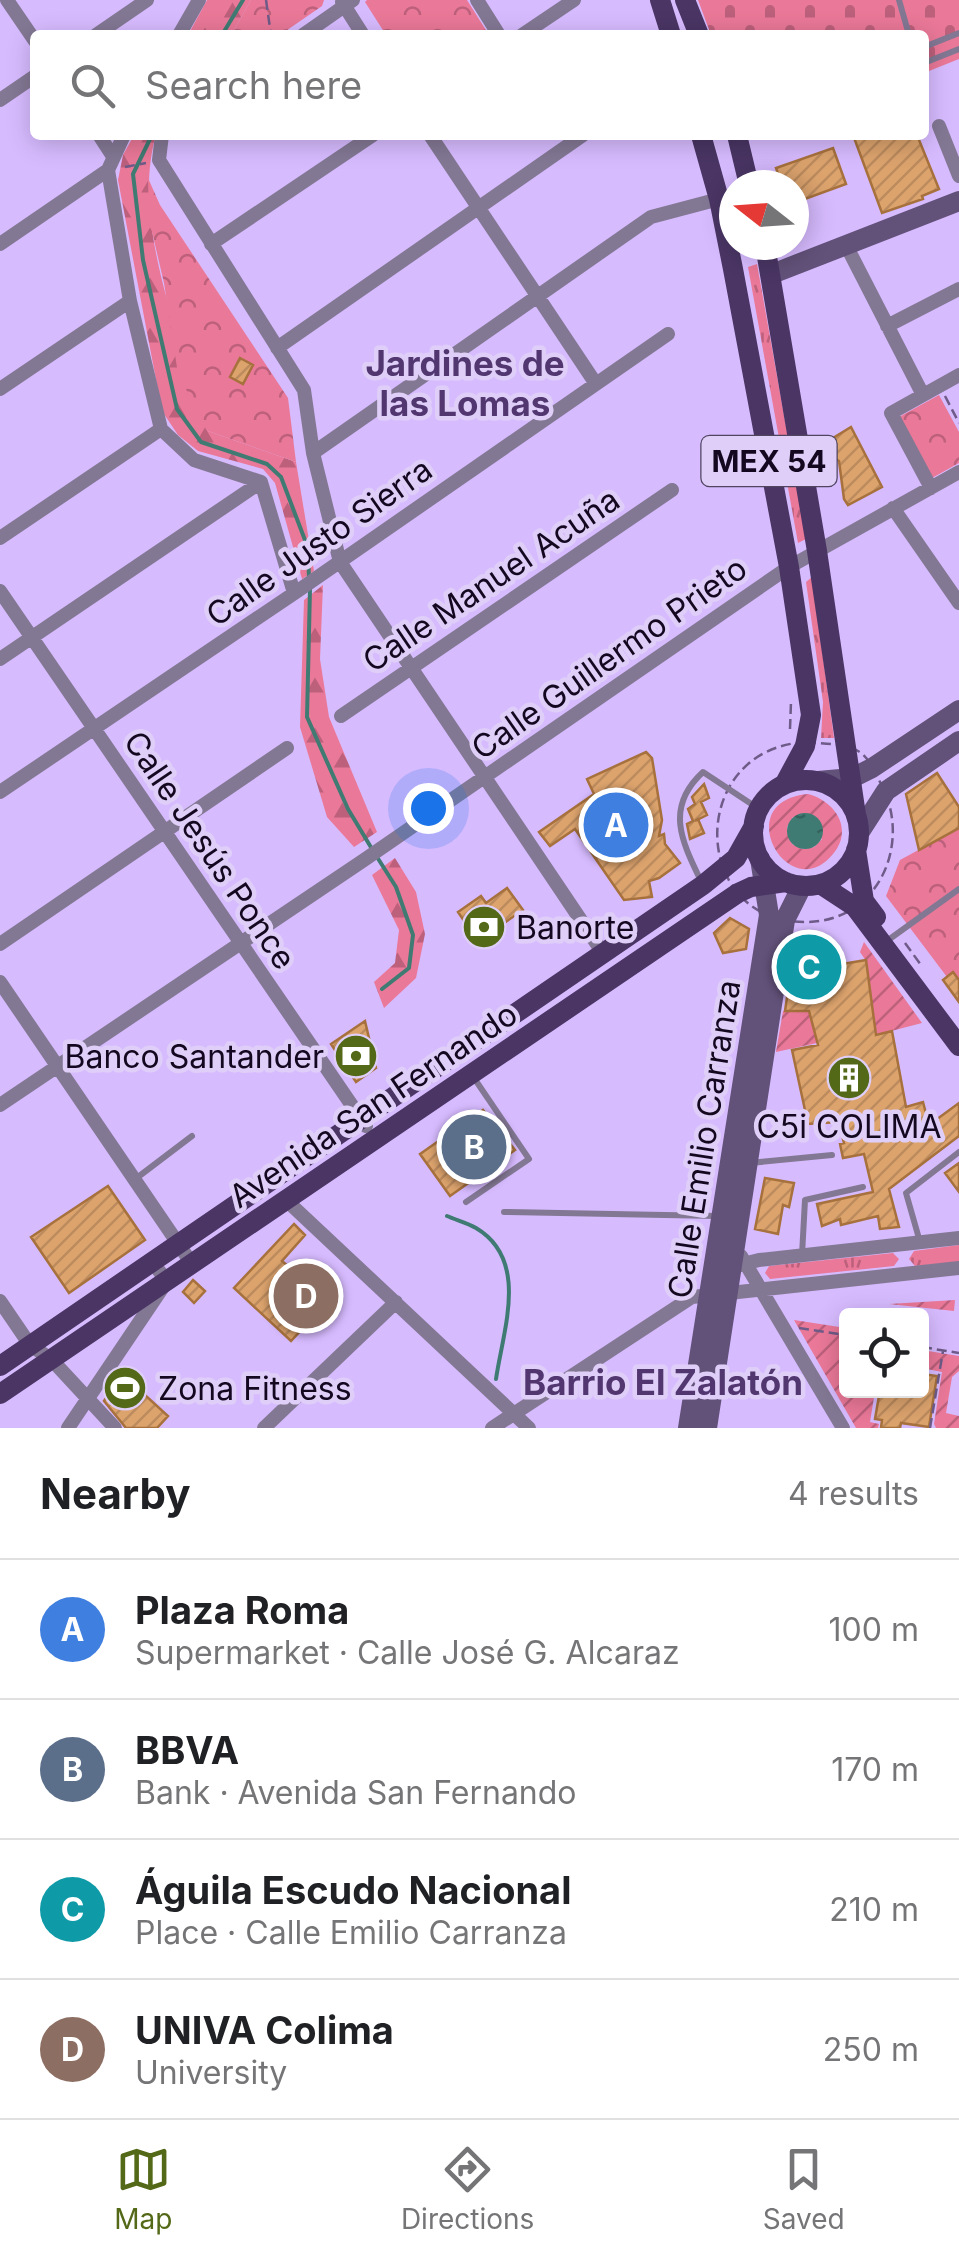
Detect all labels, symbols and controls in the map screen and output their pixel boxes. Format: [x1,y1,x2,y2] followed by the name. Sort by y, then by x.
[30,30,929,140] search box
[65,58,120,113] icon: search
[145,62,362,108] text: Search here
[719,170,809,260] north arrow
[365,342,565,424] district label: Jardines de las Lomas
[702,436,836,486] road number: MEX 54
[199,450,439,634] street label: Calle Justo Sierra
[355,480,627,680] street label: Calle Manuel Acuña
[464,548,754,768] street label: Calle Guillermo Prieto
[116,724,304,976] street label: Calle Jesús Ponce
[403,783,454,834] your location
[584,788,648,862] pin: A
[461,904,507,950] bank icon: Banorte
[516,908,634,947] place label: Banorte
[776,930,842,1004] pin: C
[660,977,748,1301] street label: Calle Emilio Carranza
[222,994,524,1216] street label: Avenida San Fernando
[333,1033,379,1079] bank icon: Banco Santander
[65,1037,324,1076] place label: Banco Santander
[826,1055,872,1101] building icon: C5i COLIMA
[756,1107,942,1146] place label: C5i COLIMA
[442,1110,506,1184] pin: B
[274,1258,338,1334] pin: D
[839,1308,929,1398] map controls
[839,1308,929,1398] button: locate
[523,1361,803,1403] district label: Barrio El Zalatón
[102,1365,148,1411] sports icon: Zona Fitness
[158,1369,352,1408] place label: Zona Fitness
[40,1468,191,1519] text: Nearby
[788,1474,919,1513] text: 4 results
[135,1587,349,1633] text: Plaza Roma
[61,1610,84,1649] text: A
[829,1610,919,1649] text: 100 m
[135,1633,680,1672] text: Supermarket · Calle José G. Alcaraz
[135,1727,239,1773] text: BBVA
[62,1750,83,1789] text: B
[831,1750,919,1789] text: 170 m
[135,1773,577,1812] text: Bank · Avenida San Fernando
[135,1867,571,1913] text: Águila Escudo Nacional
[61,1890,84,1929] text: C
[829,1890,919,1929] text: 210 m
[135,1913,567,1952] text: Place · Calle Emilio Carranza
[135,2007,394,2053] text: UNIVA Colima
[61,2030,84,2069] text: D
[823,2030,919,2069] text: 250 m
[135,2053,287,2092] text: University
[114,2142,172,2236] tab: Map
[401,2142,534,2236] tab: Directions
[763,2142,845,2236] tab: Saved

